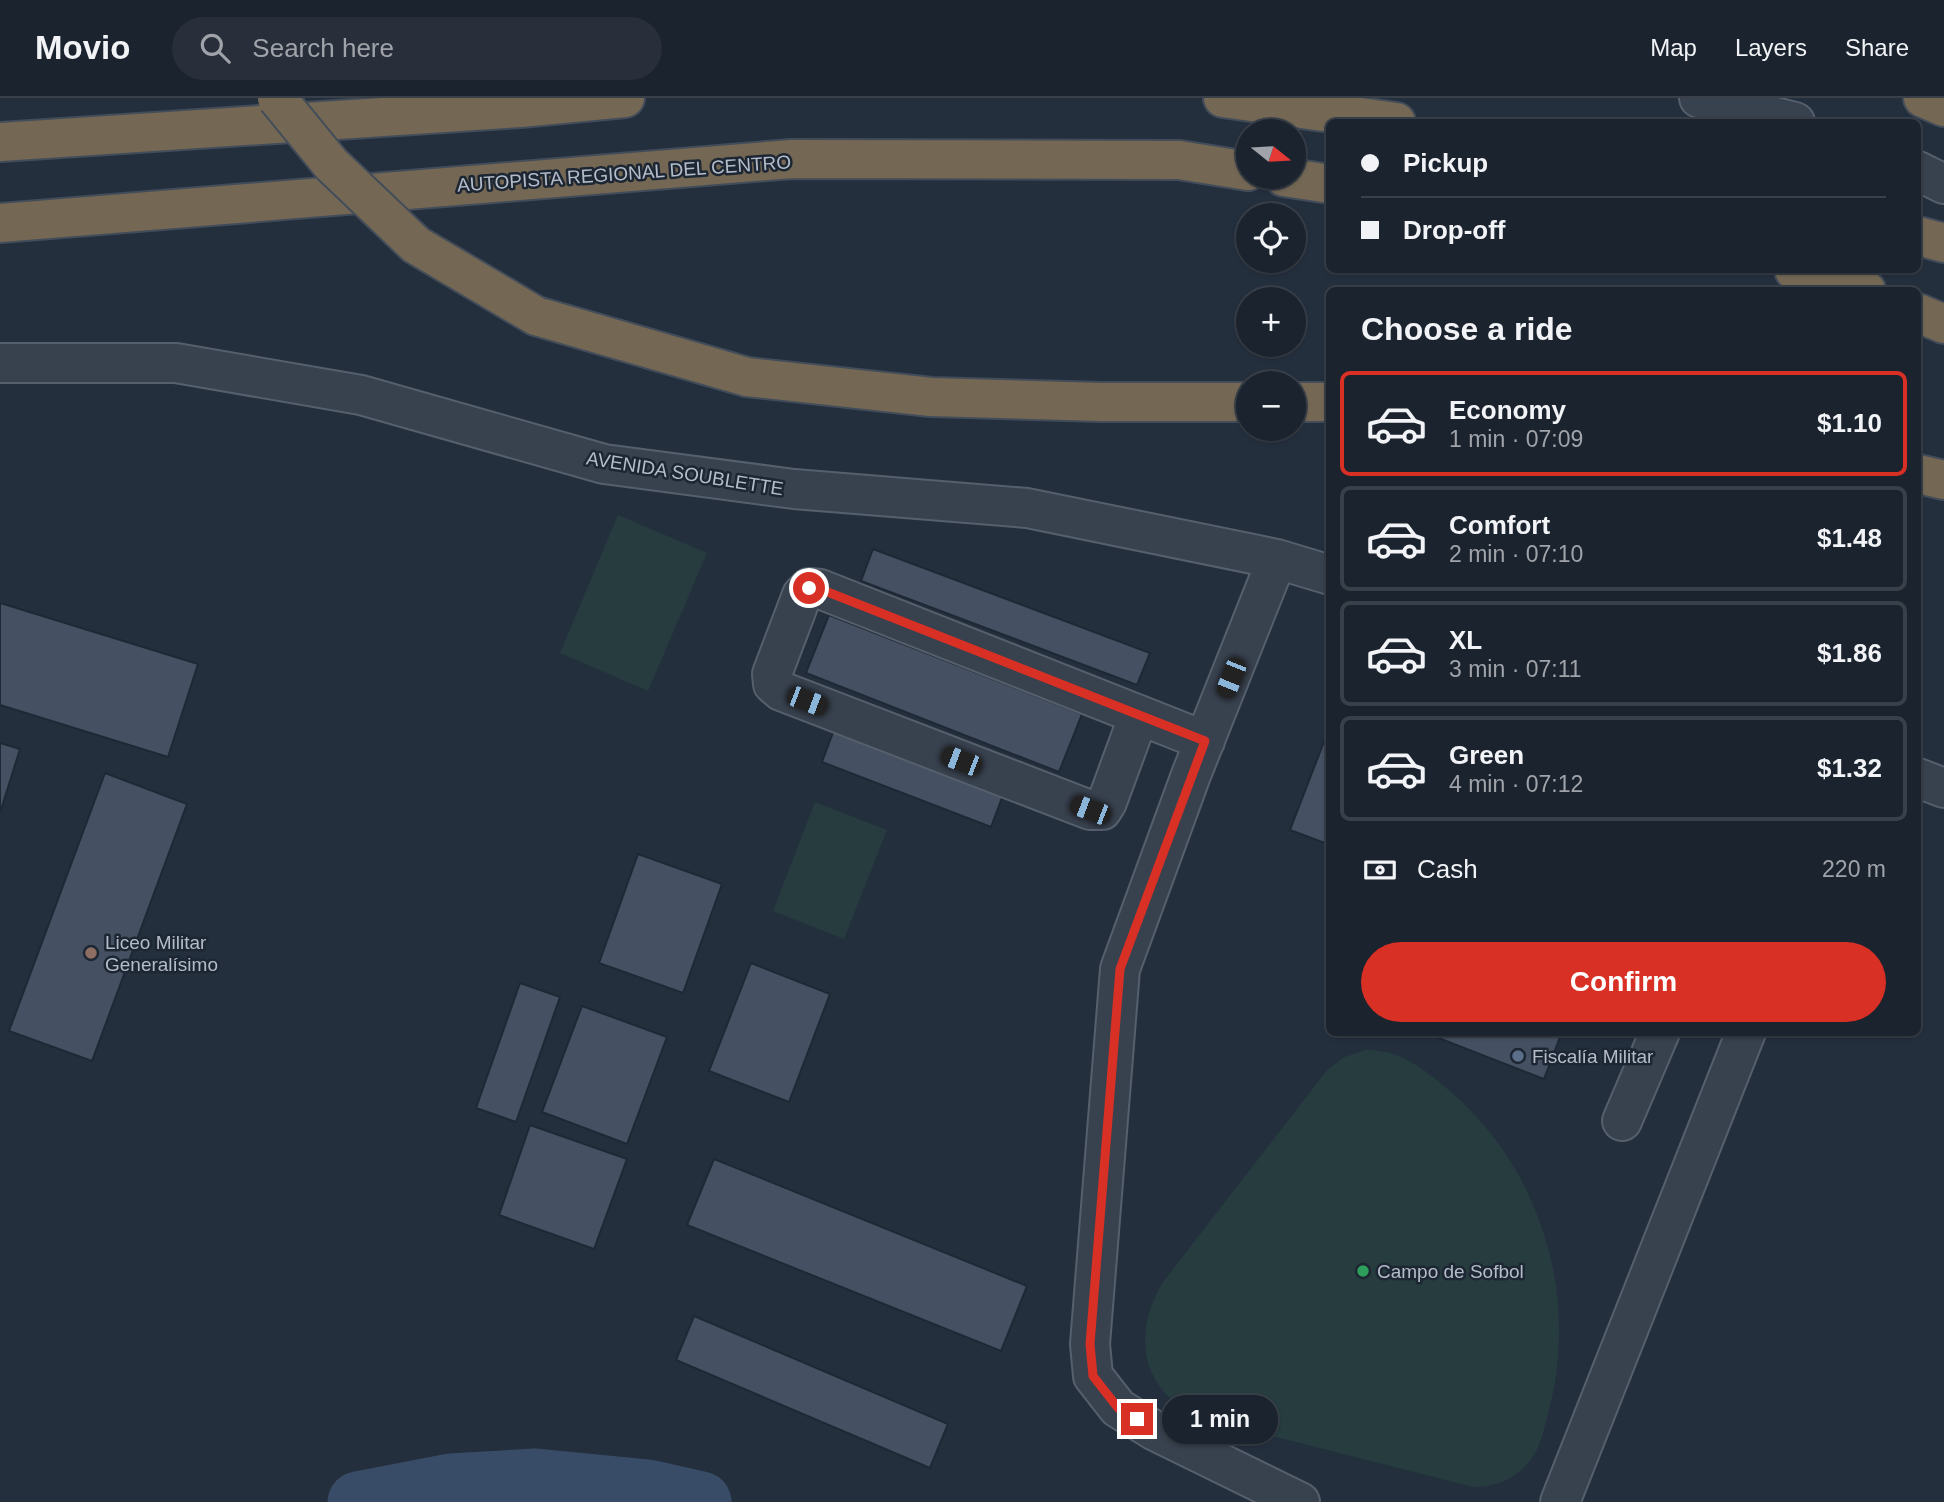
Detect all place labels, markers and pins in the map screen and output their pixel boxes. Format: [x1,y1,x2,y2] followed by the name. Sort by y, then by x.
[105,932,218,975] place label: Liceo Militar Generalísimo
[83,945,99,961] marker: Liceo Militar Generalísimo
[1532,1046,1654,1067] place label: Fiscalía Militar
[1510,1048,1526,1064] marker: Fiscalía Militar
[1377,1261,1524,1282] place label: Campo de Sofbol
[1355,1263,1371,1279] marker: Campo de Sofbol

